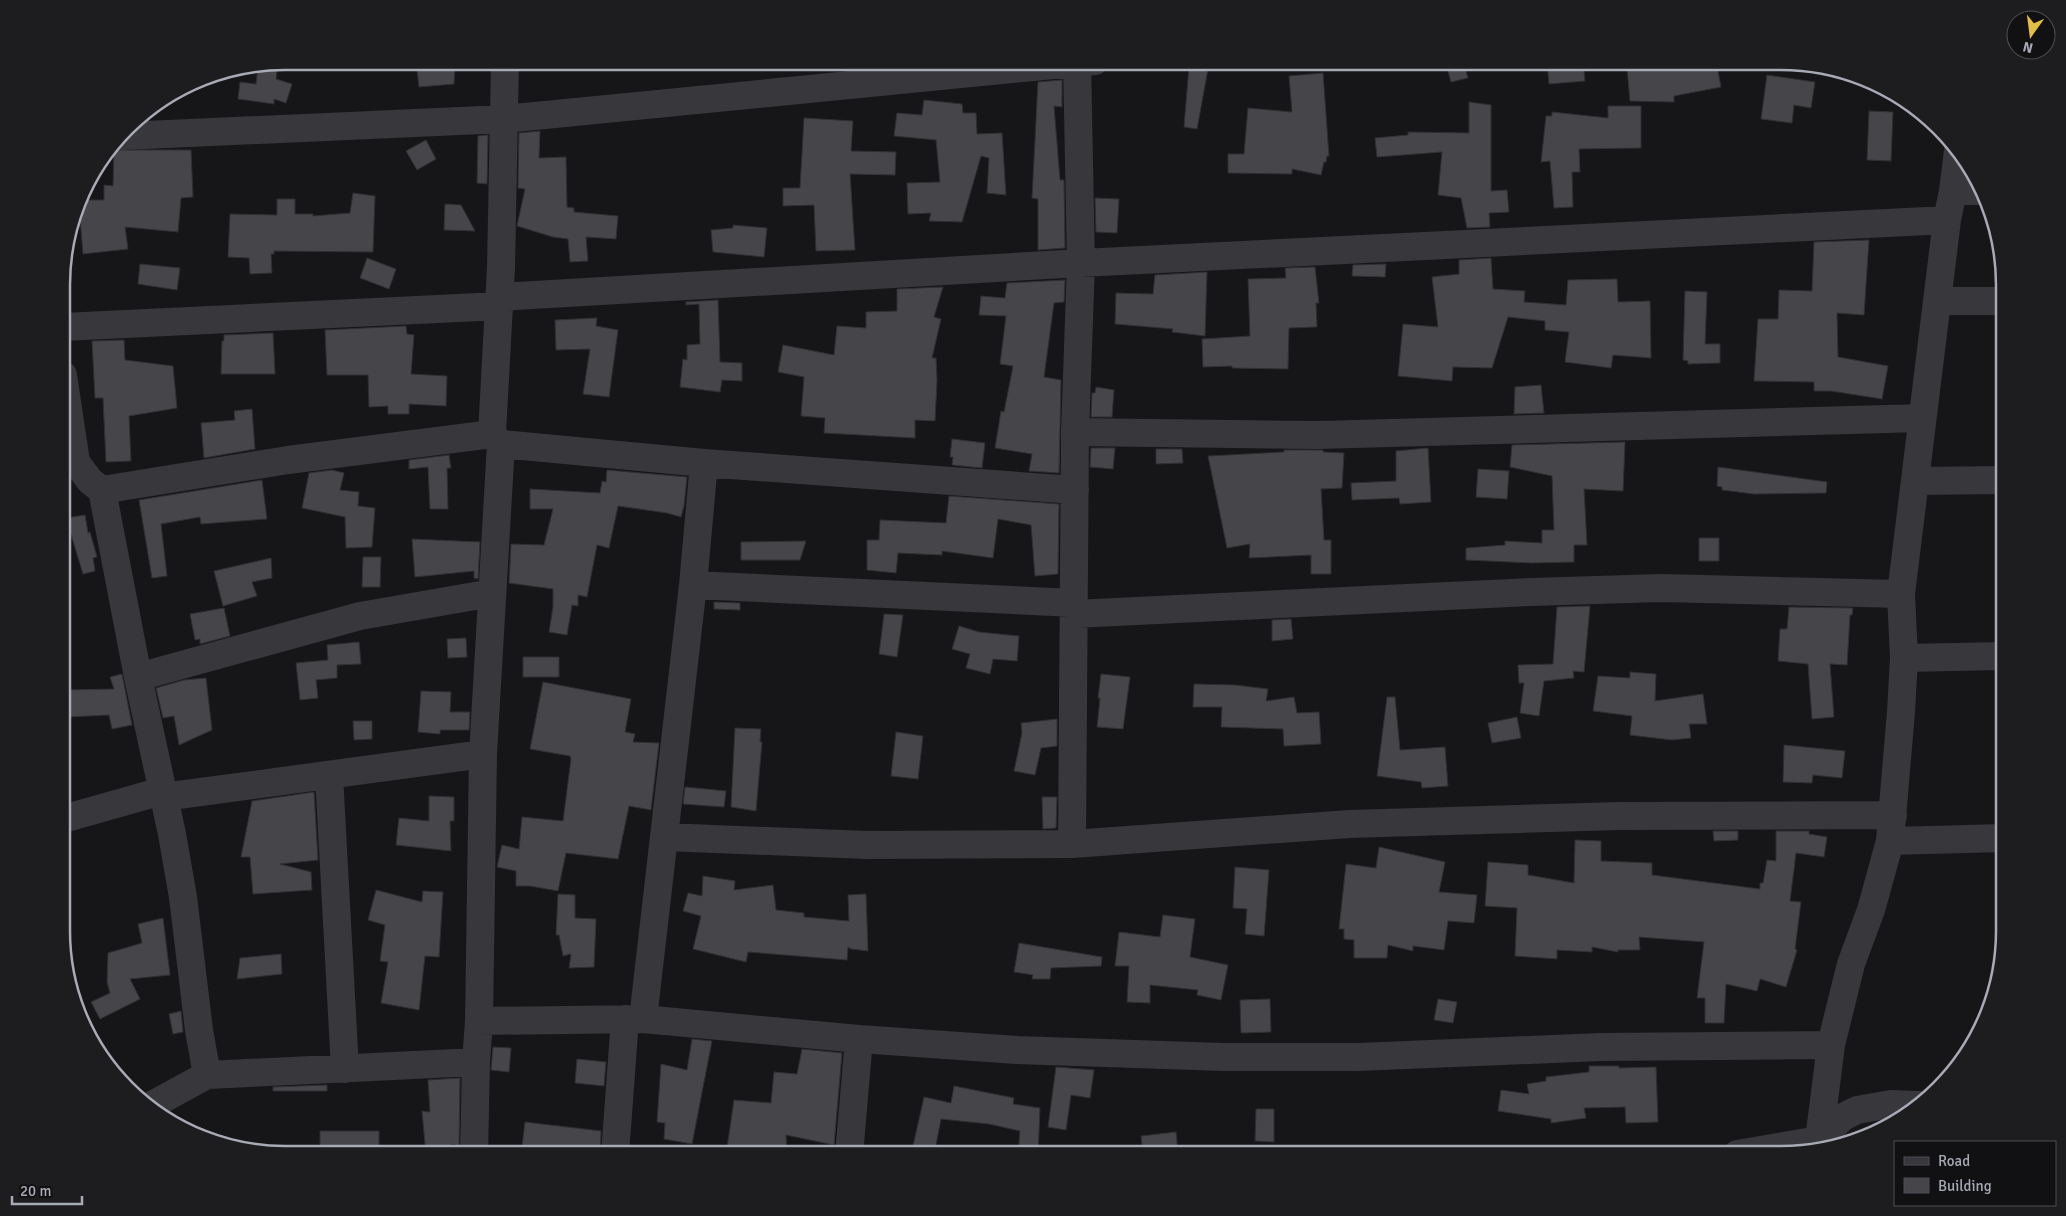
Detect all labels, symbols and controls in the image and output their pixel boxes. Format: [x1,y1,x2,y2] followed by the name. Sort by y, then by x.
[2006,10,2056,60] north arrow
[2021,38,2035,57] text: N
[1894,1141,2056,1206] legend
[1938,1152,1970,1170] text: Road
[12,1174,82,1206] scale bar
[1938,1177,1992,1195] text: Building
[20,1182,51,1200] text: 20 m

